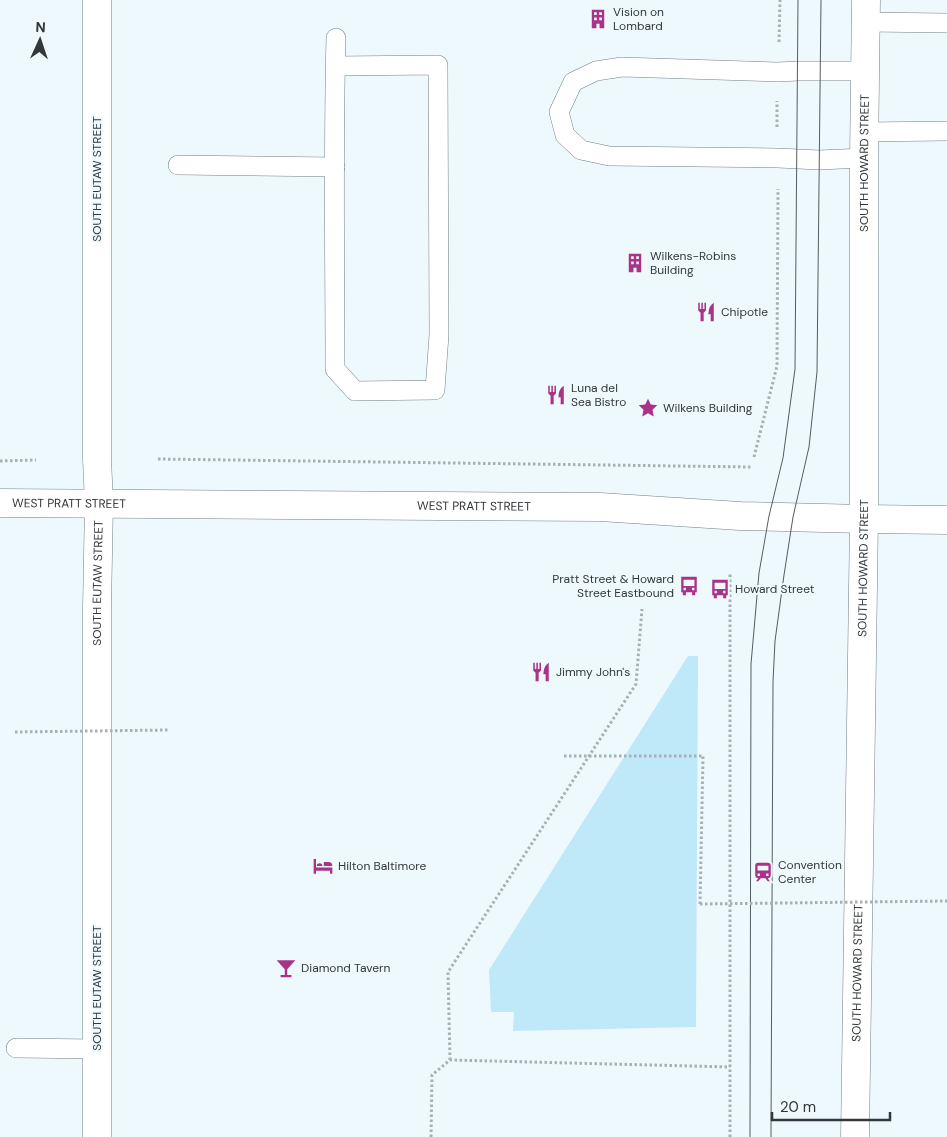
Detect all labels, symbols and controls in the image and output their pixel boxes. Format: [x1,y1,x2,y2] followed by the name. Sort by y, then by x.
[613,4,664,34] place label: Vision on Lombard
[587,8,609,30] building icon: Vision on Lombard
[15,15,65,65] north arrow
[35,18,46,36] text: N
[856,94,873,232] street label: SOUTH HOWARD STREET
[89,116,105,242] street label: SOUTH EUTAW STREET
[650,248,736,278] place label: Wilkens-Robins Building
[624,252,646,274] building icon: Wilkens-Robins Building
[695,301,717,323] restaurant icon: Chipotle
[721,304,768,320] place label: Chipotle
[571,380,626,410] place label: Luna del Sea Bistro
[545,384,567,406] restaurant icon: Luna del Sea Bistro
[637,397,659,419] place icon: Wilkens Building
[663,400,753,416] place label: Wilkens Building
[12,495,126,512] street label: WEST PRATT STREET
[417,498,531,515] street label: WEST PRATT STREET
[854,499,872,637] street label: SOUTH HOWARD STREET
[89,520,107,646] street label: SOUTH EUTAW STREET
[552,571,674,601] place label: Pratt Street & Howard Street Eastbound
[678,575,700,597] bus stop icon: Pratt Street & Howard Street Eastbound
[709,578,731,600] bus stop icon: Howard Street
[735,581,815,597] place label: Howard Street
[530,661,552,683] restaurant icon: Jimmy John's
[556,664,630,680] place label: Jimmy John's
[312,855,334,877] hotel icon: Hilton Baltimore
[778,857,842,887] place label: Convention Center
[338,858,427,874] place label: Hilton Baltimore
[752,861,774,883] station icon: Convention Center
[848,904,866,1042] street label: SOUTH HOWARD STREET
[89,925,105,1051] street label: SOUTH EUTAW STREET
[275,957,297,979] bar icon: Diamond Tavern
[301,960,391,976] place label: Diamond Tavern
[772,1090,890,1122] scale bar
[780,1097,816,1117] text: 20 m

